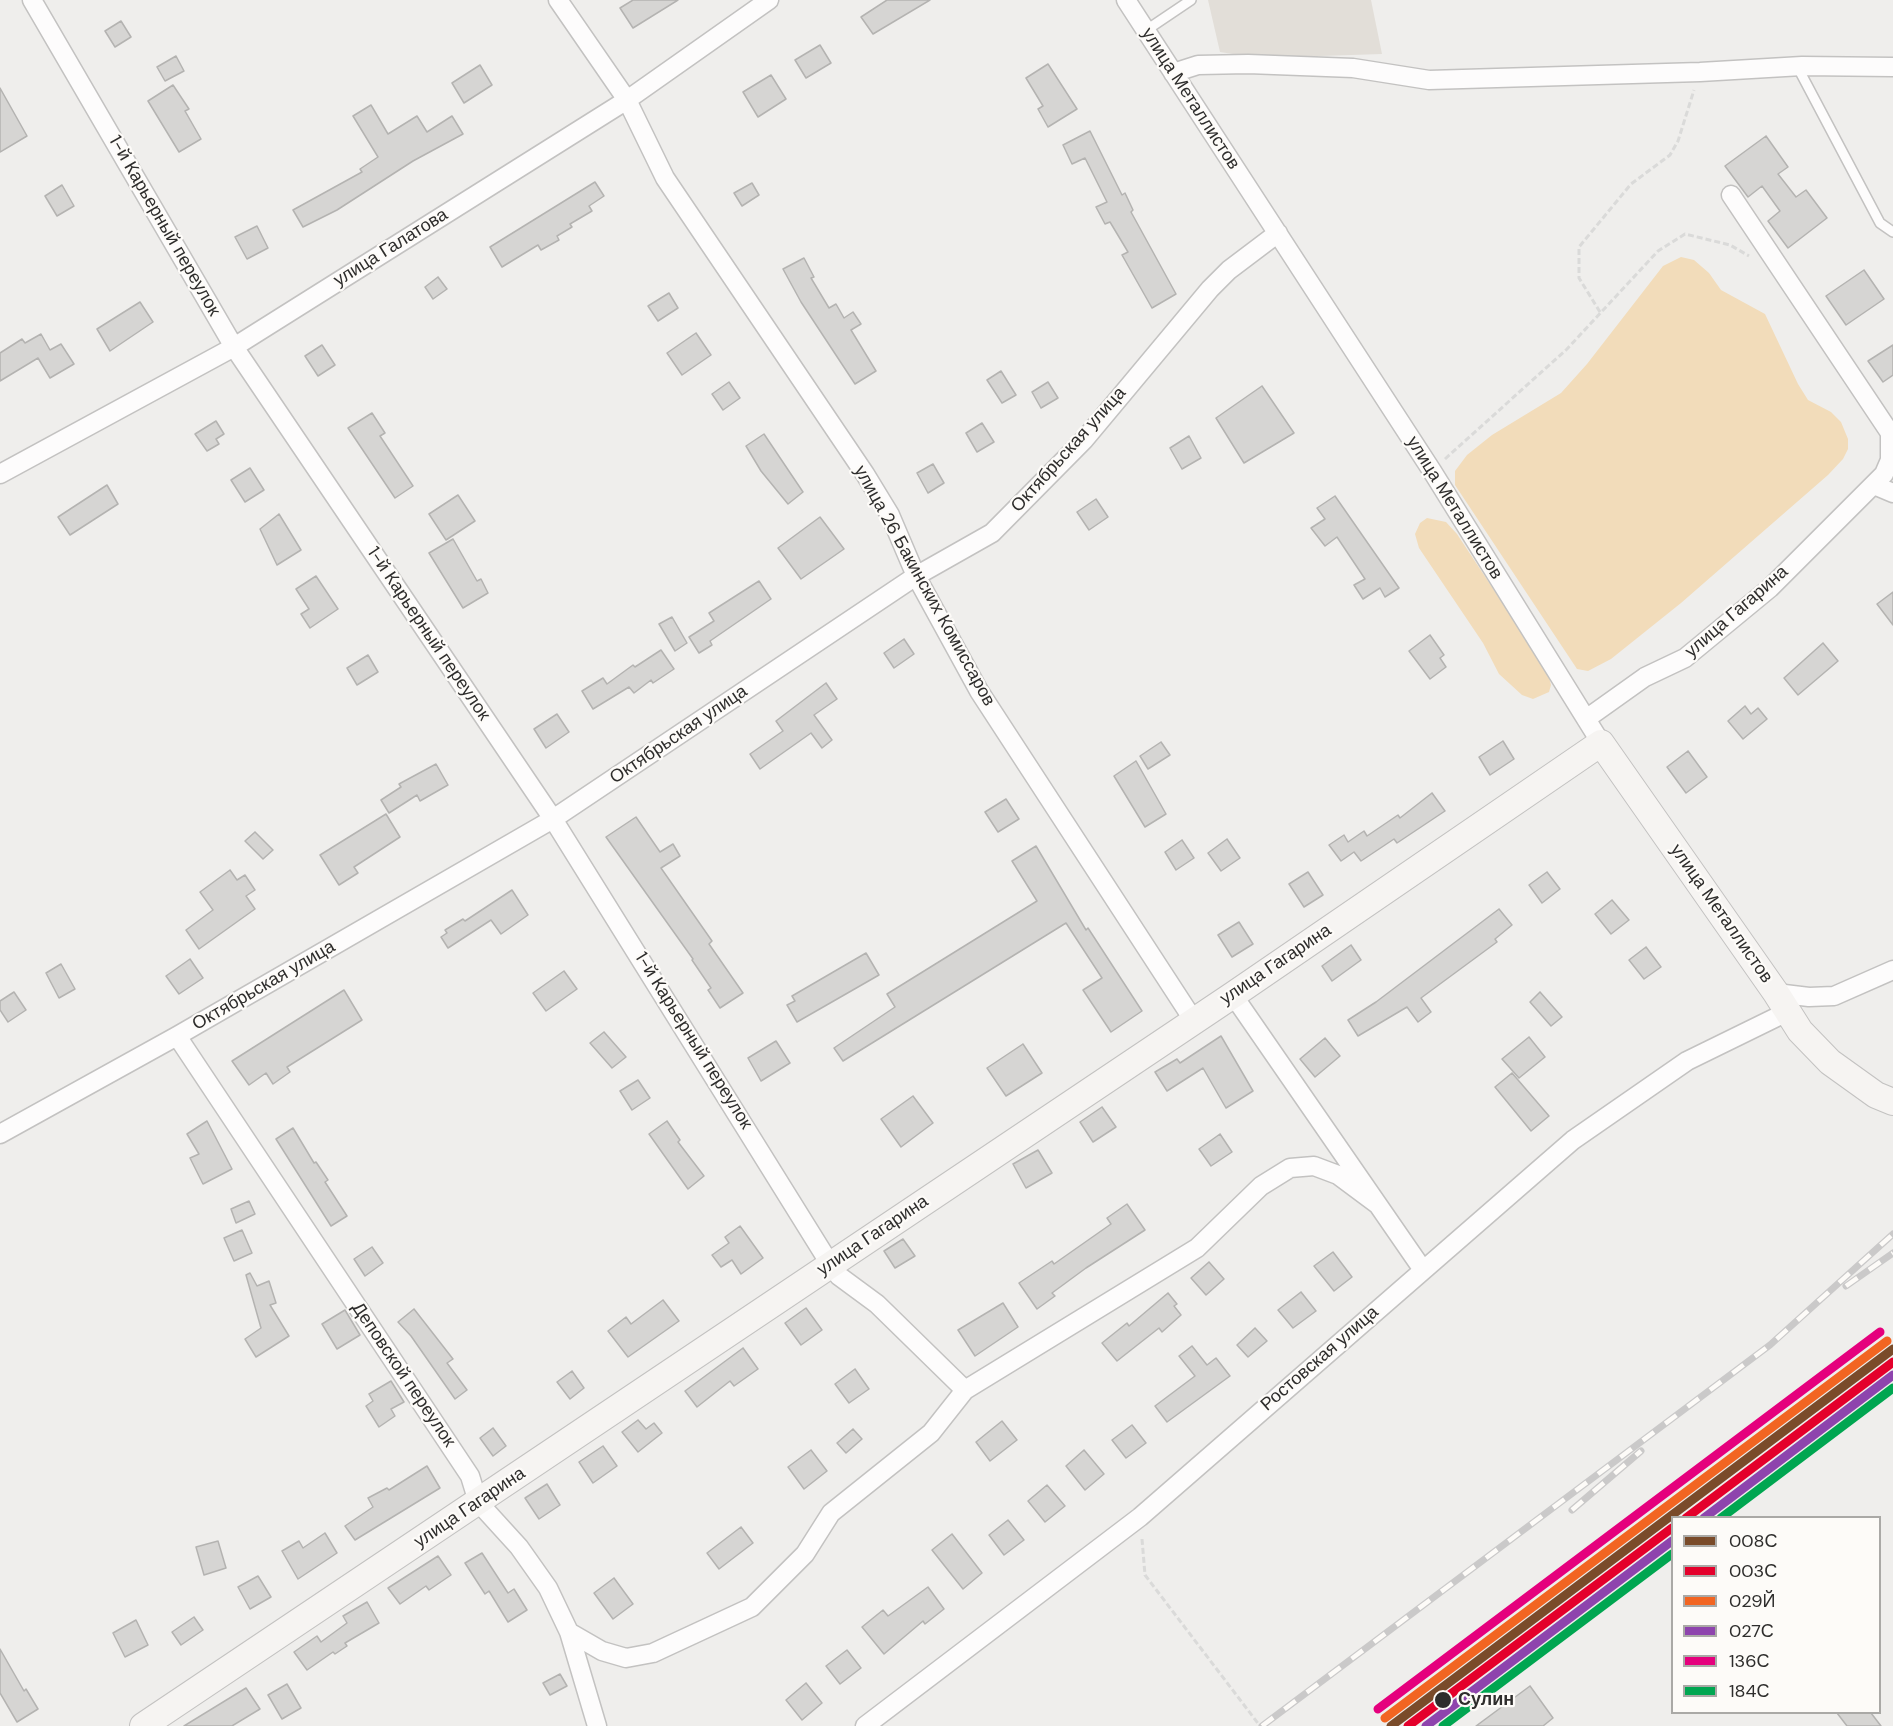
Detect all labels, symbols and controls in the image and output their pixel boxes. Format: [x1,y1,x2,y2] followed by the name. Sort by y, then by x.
[1136,24,1244,174] street label: улица Металлистов
[103,132,225,320] street label: 1-й Карьерный переулок
[330,204,452,292] street label: улица Галатова
[1007,383,1131,517] street label: Октябрьская улица
[1401,432,1507,584] street label: улица Металлистов
[849,462,999,710] street label: улица 26 Бакинских Комиссаров
[362,543,494,725] street label: 1-й Карьерный переулок
[1681,561,1793,663] street label: улица Гагарина
[606,681,752,789] street label: Октябрьская улица
[1665,840,1777,988] street label: улица Металлистов
[1216,920,1336,1010] street label: улица Гагарина
[189,936,339,1036] street label: Октябрьская улица
[630,949,756,1133] street label: 1-й Карьерный переулок
[813,1191,933,1281] street label: улица Гагарина
[347,1298,459,1452] street label: Деповской переулок
[1257,1302,1383,1416] street label: Ростовская улица
[410,1463,530,1553] street label: улица Гагарина
[1671,1516,1881,1714] legend
[1729,1529,1778,1553] text: 008С
[1729,1559,1777,1583] text: 003С
[1729,1589,1776,1613] text: 029Й
[1729,1619,1774,1643] text: 027С
[1729,1649,1770,1673] text: 136С
[1729,1679,1770,1703] text: 184С
[1458,1689,1514,1711] place label: Сулин
[1433,1690,1453,1710] marker: Сулин

